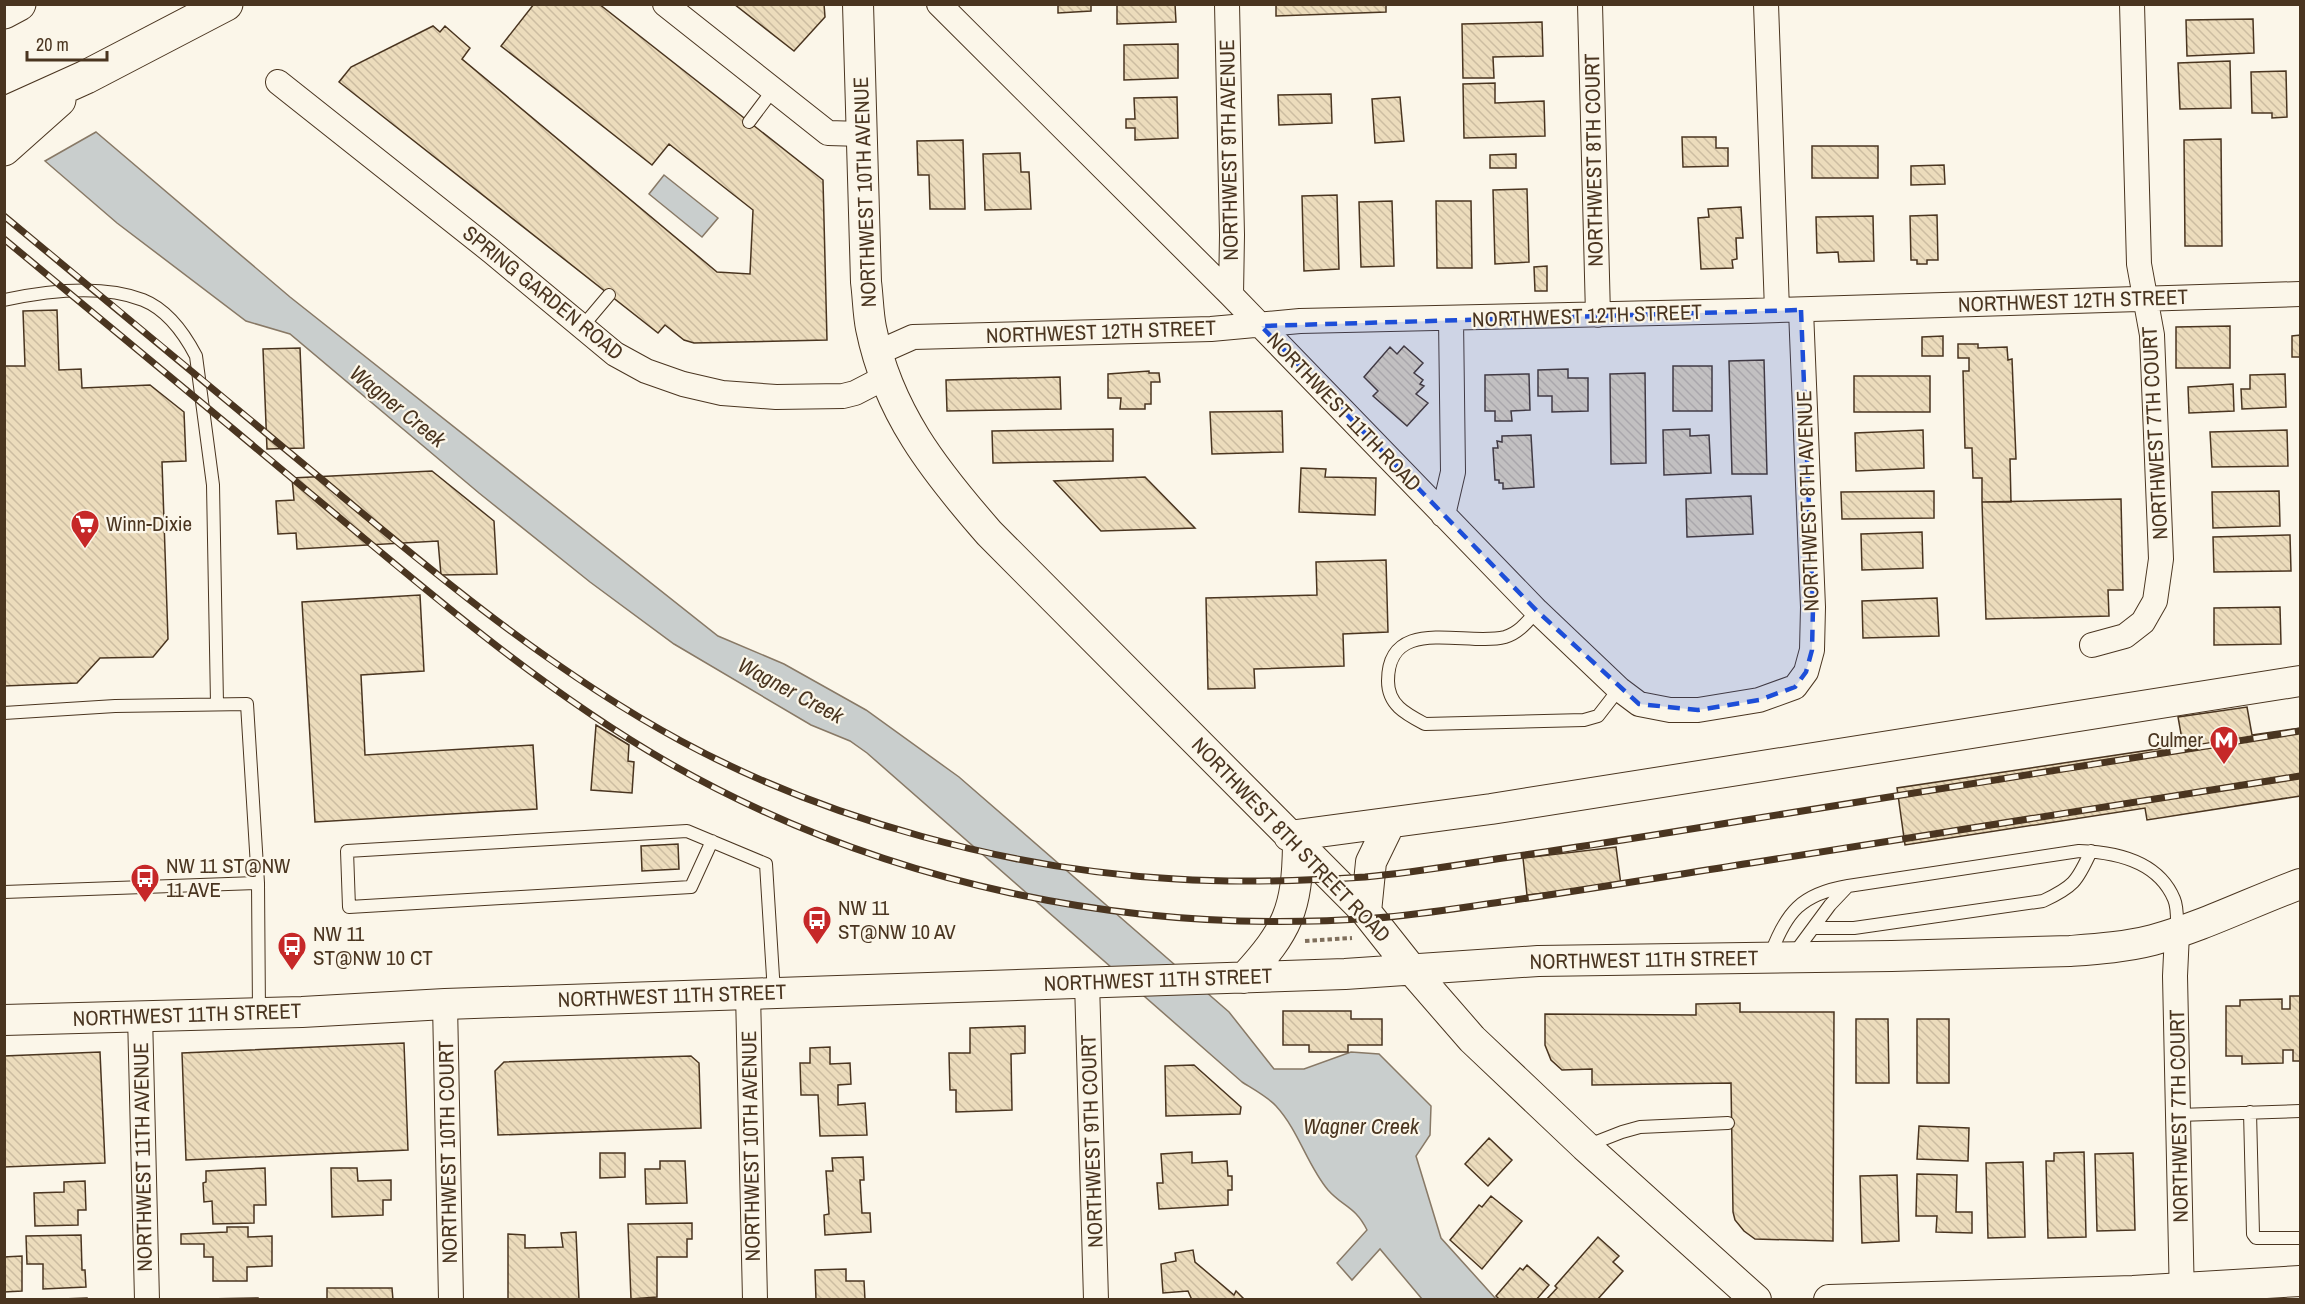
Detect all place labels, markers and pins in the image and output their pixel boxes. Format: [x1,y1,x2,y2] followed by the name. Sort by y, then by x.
[69,508,101,550] supermarket icon: Winn-Dixie
[106,509,192,538] place label: Winn-Dixie
[2208,724,2240,766] metro station icon: Culmer
[2148,725,2203,754] place label: Culmer
[166,851,291,904] place label: NW 11 ST@NW 11 AVE
[129,862,161,904] bus stop icon: NW 11 ST@NW 11 AVE
[838,893,956,946] place label: NW 11 ST@NW 10 AV
[801,904,833,946] bus stop icon: NW 11 ST@NW 10 AV
[313,919,433,972] place label: NW 11 ST@NW 10 CT
[276,930,308,972] bus stop icon: NW 11 ST@NW 10 CT

